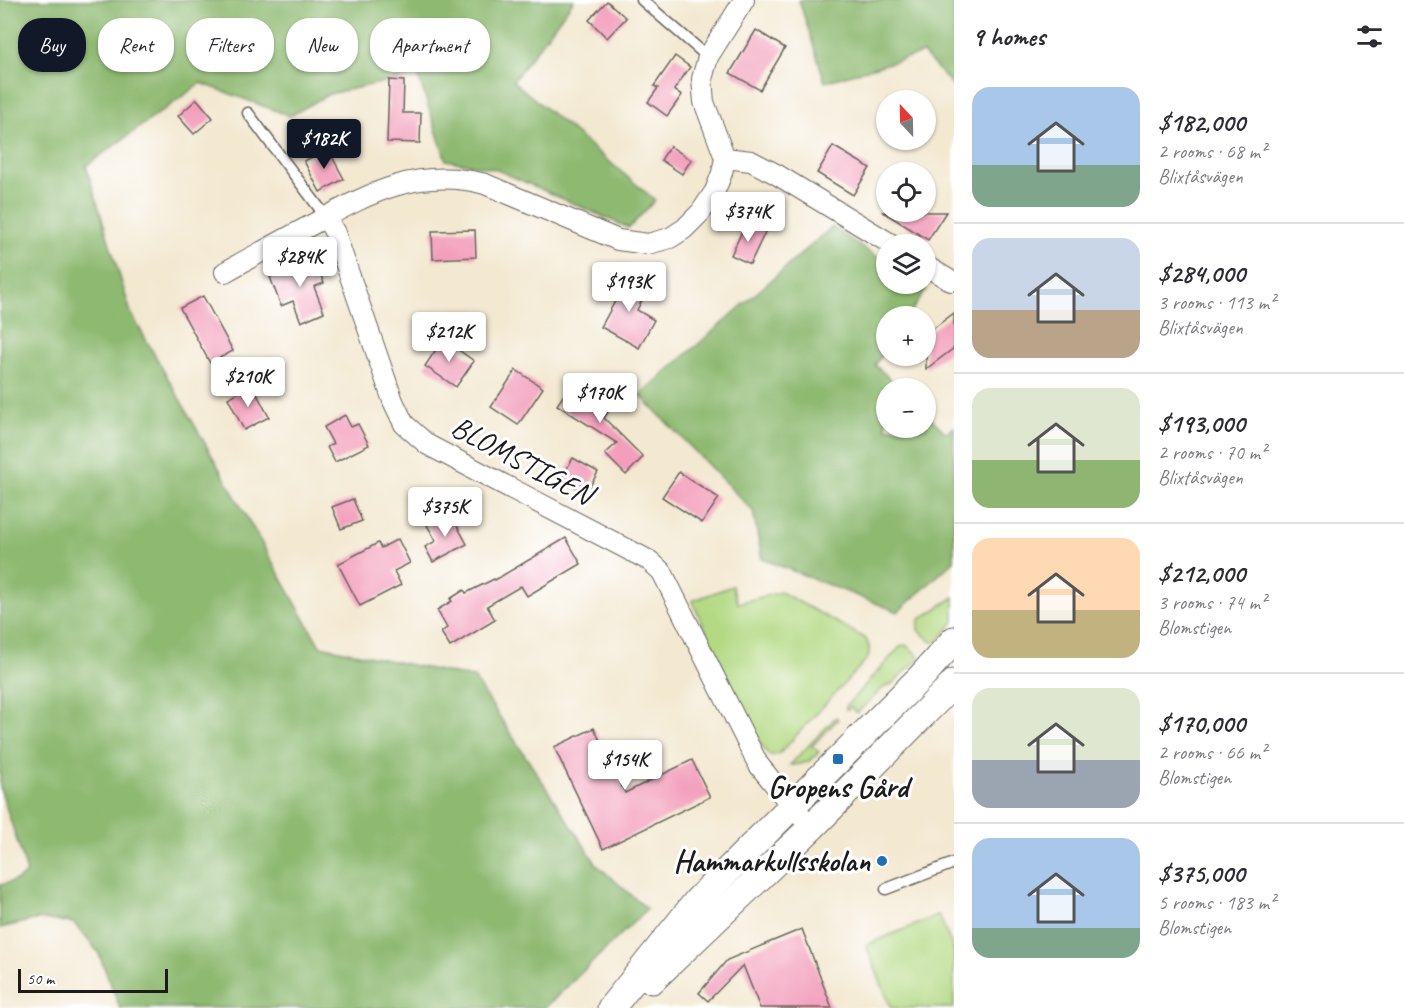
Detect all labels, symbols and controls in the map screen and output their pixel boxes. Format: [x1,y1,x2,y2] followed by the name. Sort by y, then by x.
[18,18,86,72] chip: Buy
[98,18,174,72] chip: Rent
[186,18,274,72] chip: Filters
[286,18,358,72] chip: New
[370,18,490,72] chip: Apartment
[972,20,1045,53] text: 9 homes
[1353,20,1386,53] icon: filters
[876,90,936,150] north arrow
[876,90,936,438] map controls
[1158,106,1245,139] text: $182,000
[1020,111,1092,183] icon: home
[282,119,366,170] pin: $182K
[301,126,347,151] text: $182K
[1158,139,1266,164] text: 2 rooms · 68 m²
[876,162,936,222] button: locate
[1158,164,1243,189] text: Blixtåsvägen
[706,192,790,243] pin: $374K
[725,199,771,224] text: $374K
[876,234,936,294] button: layers
[258,237,342,288] pin: $284K
[277,244,323,269] text: $284K
[1158,257,1245,290] text: $284,000
[587,262,671,313] pin: $193K
[1020,262,1092,334] icon: home
[606,269,652,294] text: $193K
[1158,290,1275,315] text: 3 rooms · 113 m²
[876,306,936,366] button: +
[407,312,491,363] pin: $212K
[1158,315,1243,340] text: Blixtåsvägen
[426,319,472,344] text: $212K
[206,357,290,408] pin: $210K
[225,364,271,389] text: $210K
[558,373,642,424] pin: $170K
[876,378,936,438] button: −
[577,380,623,405] text: $170K
[445,407,603,515] street label: BLOMSTIGEN
[1158,407,1245,440] text: $193,000
[1020,412,1092,484] icon: home
[1158,440,1266,465] text: 2 rooms · 70 m²
[1158,465,1243,490] text: Blixtåsvägen
[403,487,487,538] pin: $375K
[422,494,468,519] text: $375K
[1158,557,1245,590] text: $212,000
[1020,562,1092,634] icon: home
[1158,590,1266,615] text: 3 rooms · 74 m²
[1158,615,1231,640] text: Blomstigen
[1158,707,1245,740] text: $170,000
[1020,712,1092,784] icon: home
[583,740,667,791] pin: $154K
[1158,740,1266,765] text: 2 rooms · 66 m²
[602,747,648,772] text: $154K
[831,752,845,766] marker: Gropens Gård
[1158,765,1231,790] text: Blomstigen
[768,768,913,806] place label: Gropens Gård
[673,842,871,880] place label: Hammarkullsskolan
[875,854,889,868] marker: Hammarkullsskolan
[1158,857,1245,890] text: $375,000
[1020,862,1092,934] icon: home
[1158,890,1275,915] text: 5 rooms · 183 m²
[1158,915,1231,940] text: Blomstigen
[18,966,168,994] scale bar
[27,969,54,989] text: 50 m

